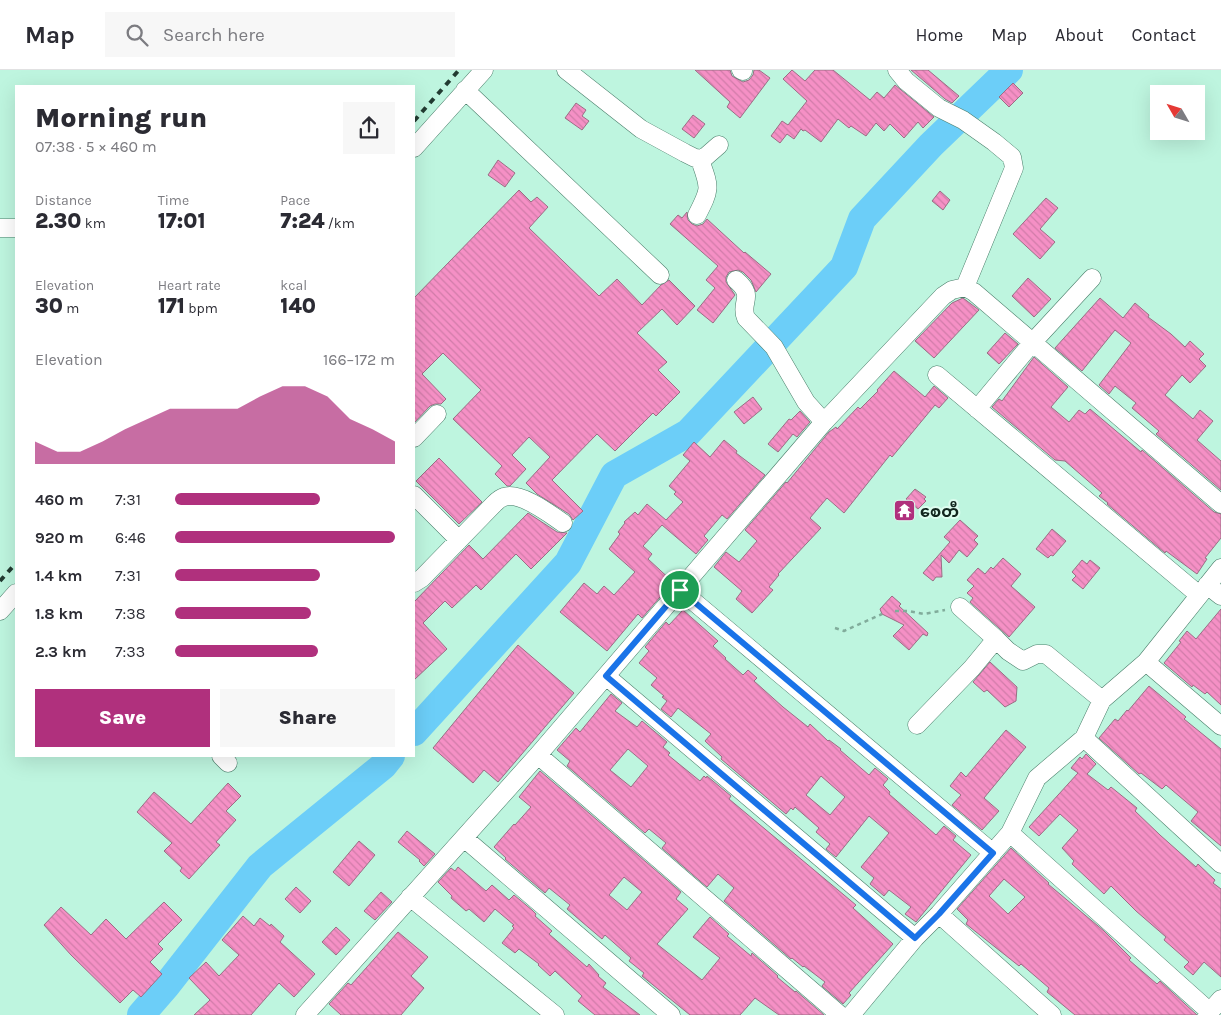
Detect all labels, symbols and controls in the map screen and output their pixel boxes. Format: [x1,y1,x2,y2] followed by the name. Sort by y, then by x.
[105,12,455,57] search box
[25,21,75,49] text: Map
[123,21,151,49] icon: search
[163,24,265,46] text: Search here
[915,24,963,46] text: Home
[991,24,1027,46] text: Map
[1055,24,1104,46] text: About
[1132,24,1196,46] text: Contact
[1150,85,1205,140] north arrow
[1150,85,1205,140] map controls
[35,101,207,134] text: Morning run
[343,102,395,154] button: share
[35,137,157,156] text: 07:38 · 5 × 460 m
[35,192,92,209] text: Distance
[158,192,189,209] text: Time
[280,192,310,209] text: Pace
[35,209,82,233] text: 2.30
[158,209,206,233] text: 17:01
[280,209,325,233] text: 7:24
[82,215,106,232] text: km
[325,215,355,232] text: /km
[35,277,94,294] text: Elevation
[158,277,221,294] text: Heart rate
[280,277,307,294] text: kcal
[35,294,63,318] text: 30
[158,294,185,318] text: 171
[280,294,316,318] text: 140
[63,300,79,317] text: m
[185,300,218,317] text: bpm
[35,350,103,369] text: Elevation
[323,350,395,369] text: 166–172 m
[35,490,84,509] text: 460 m
[115,490,141,509] text: 7:31
[892,499,916,523] temple icon: စေတီ
[920,500,959,521] place label: စေတီ
[35,528,84,547] text: 920 m
[115,528,146,547] text: 6:46
[35,566,82,585] text: 1.4 km
[115,566,141,585] text: 7:31
[659,569,701,611] pin
[666,576,694,604] icon: arrive
[35,604,83,623] text: 1.8 km
[115,604,145,623] text: 7:38
[35,642,87,661] text: 2.3 km
[115,642,145,661] text: 7:33
[35,689,210,747] button: Save
[220,689,395,747] button: Share

